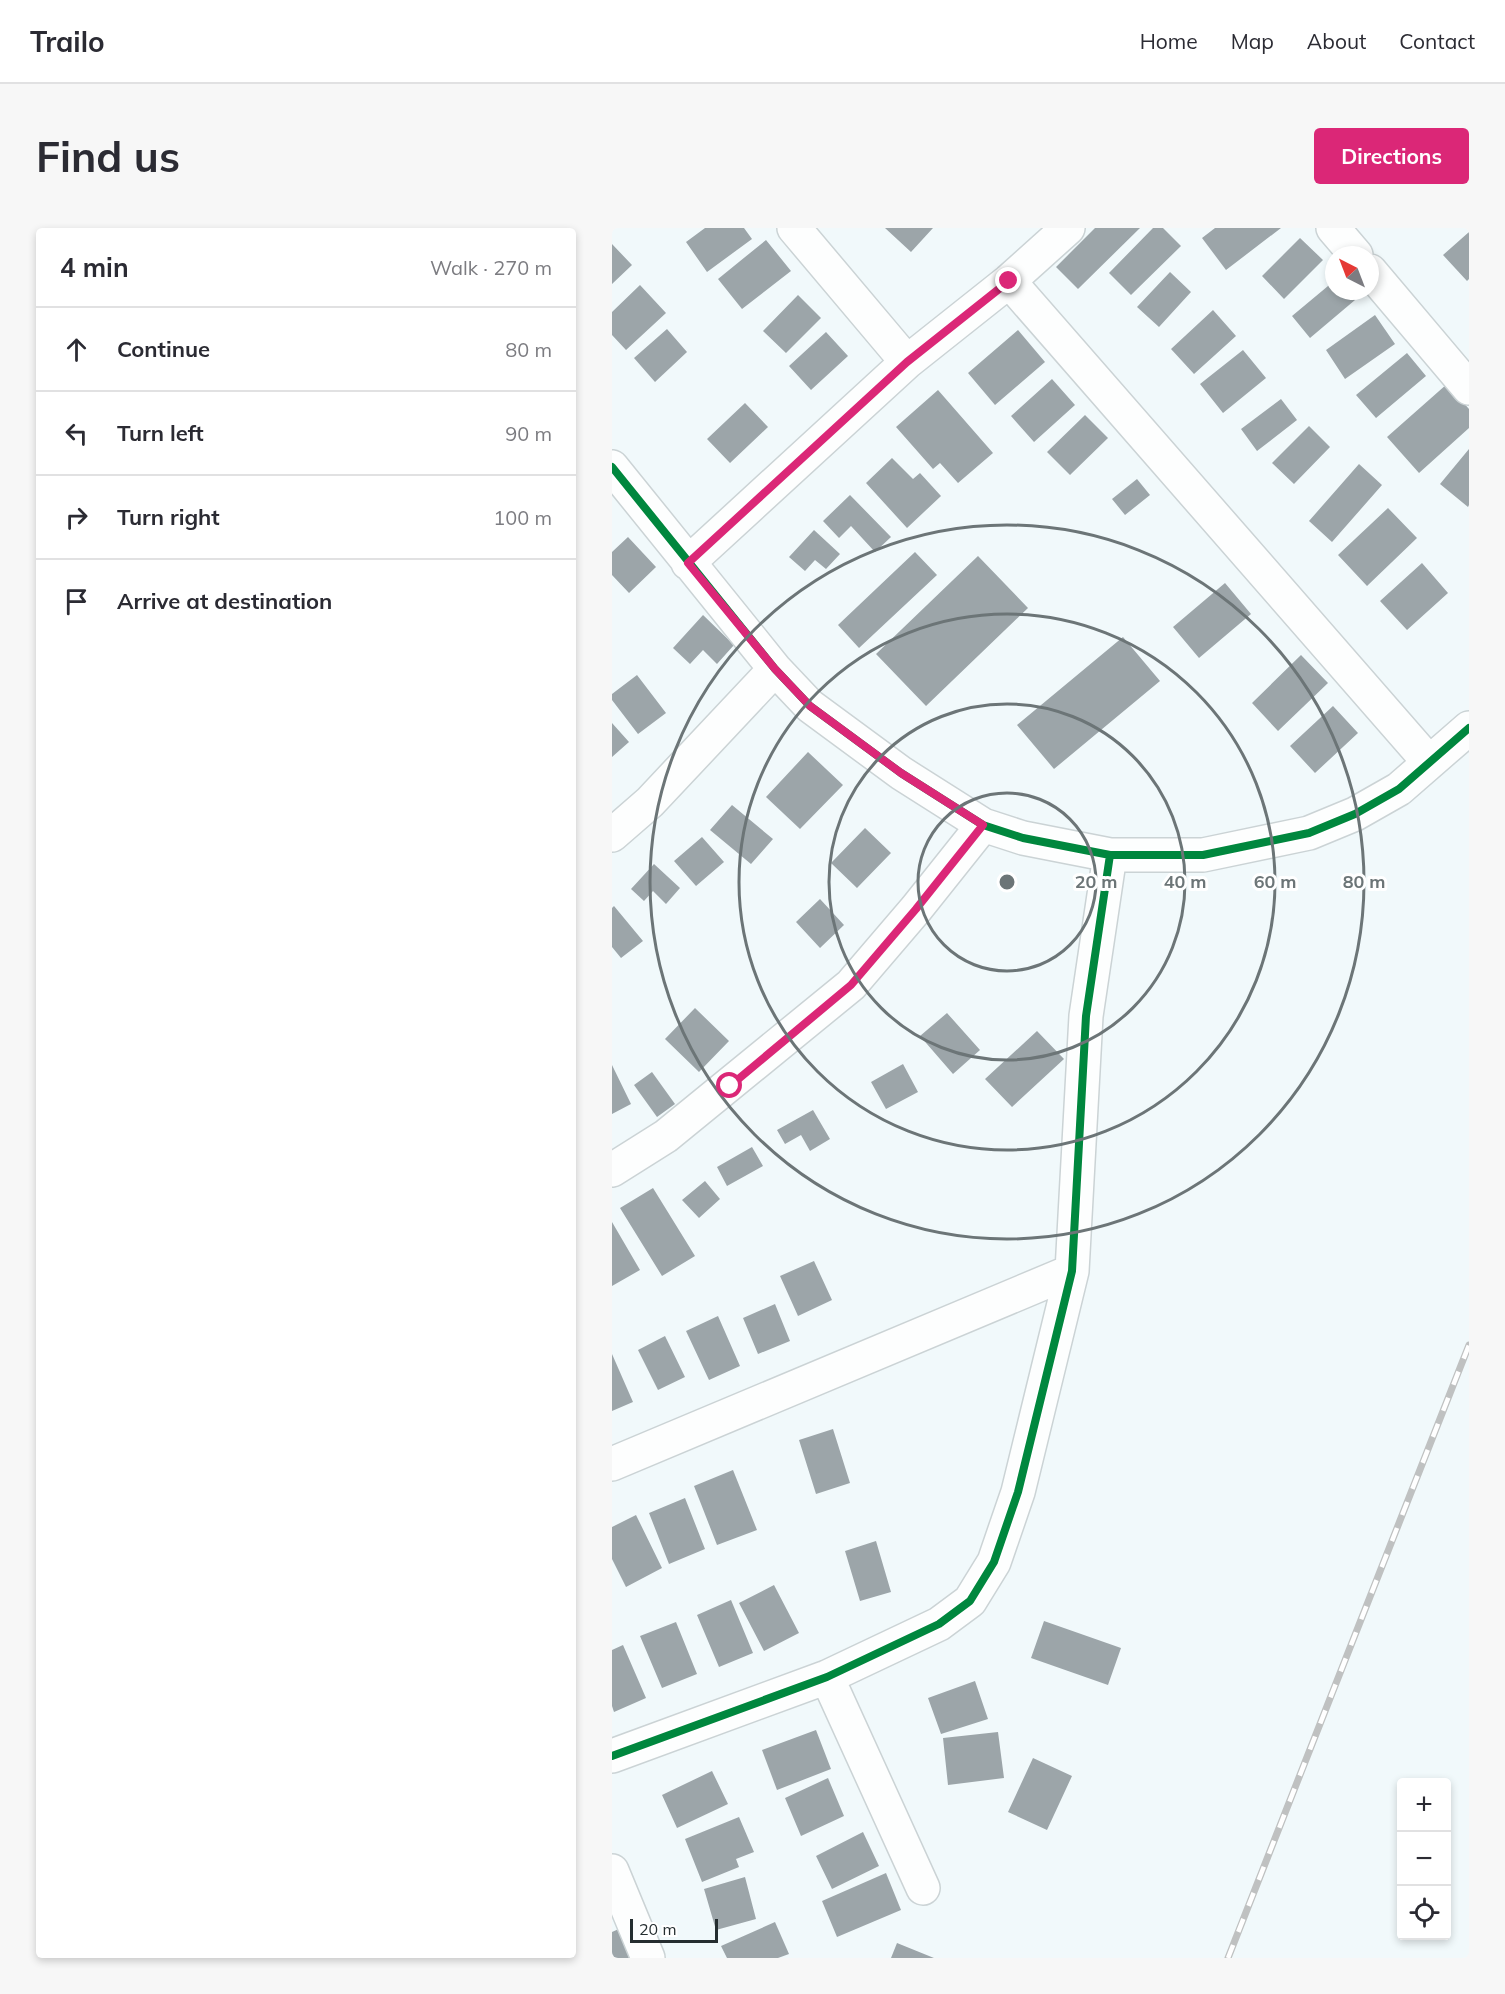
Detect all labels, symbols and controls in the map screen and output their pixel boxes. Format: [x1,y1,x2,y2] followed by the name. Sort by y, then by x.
[30,24,105,59] text: Trailo
[1140,28,1198,54] text: Home
[1231,28,1274,54] text: Map
[1307,28,1366,54] text: About
[1399,28,1475,54] text: Contact
[1314,128,1469,184] button: Directions
[36,130,180,183] text: Find us
[1325,246,1379,300] north arrow
[60,251,129,284] text: 4 min
[430,255,552,280] text: Walk · 270 m
[995,267,1021,293] route end
[60,333,93,366] icon: ahead
[117,335,210,363] text: Continue
[505,337,552,362] text: 80 m
[60,417,93,450] icon: left
[117,419,204,447] text: Turn left
[505,421,552,446] text: 90 m
[60,501,93,534] icon: right
[117,503,220,531] text: Turn right
[493,505,552,530] text: 100 m
[60,585,93,618] icon: arrive
[117,587,332,615] text: Arrive at destination
[1075,870,1117,893] text: 20 m
[1164,870,1206,893] text: 40 m
[1254,870,1296,893] text: 60 m
[1343,870,1385,893] text: 80 m
[997,872,1017,892] centre of rings
[716,1072,742,1098] route start
[1397,1778,1451,1940] map controls
[1397,1778,1451,1832] button: +
[1397,1832,1451,1886] button: −
[1397,1886,1451,1940] button: locate
[630,1916,718,1944] scale bar
[639,1919,676,1939] text: 20 m

